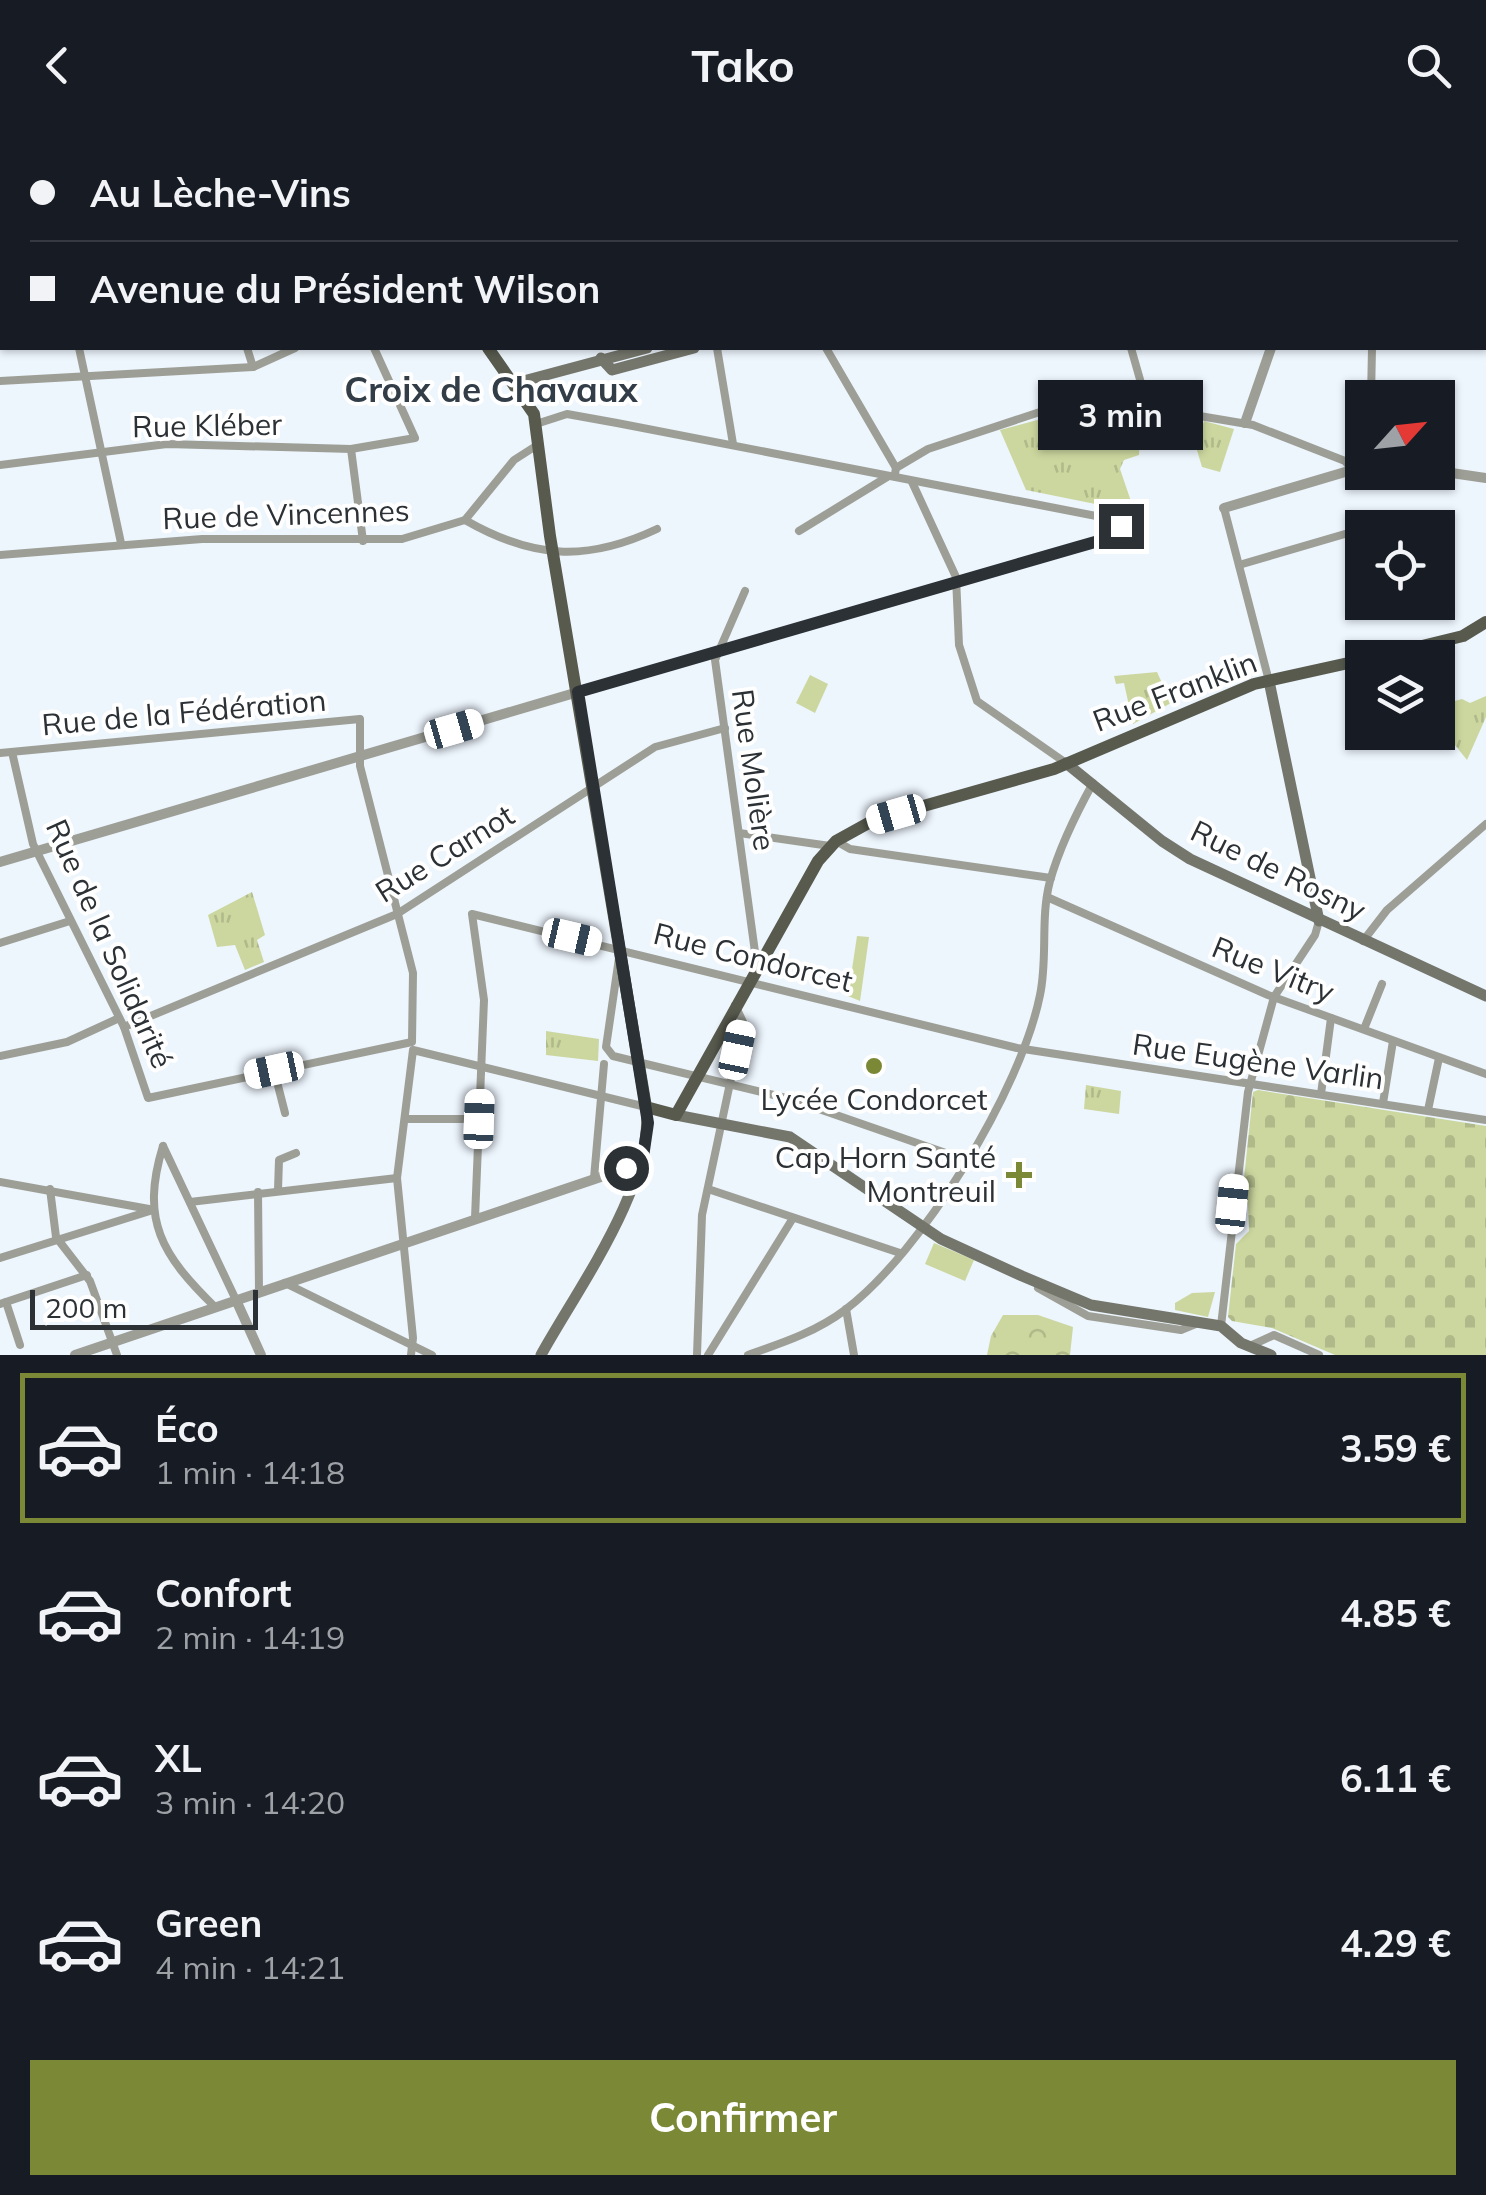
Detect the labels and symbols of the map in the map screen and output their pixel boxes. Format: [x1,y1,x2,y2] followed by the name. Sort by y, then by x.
[344,367,639,411] district label: Croix de Chavaux
[1345,380,1455,490] north arrow
[1038,381,1204,451] callout: 3 min
[132,405,282,445] street label: Rue Kléber
[162,491,410,537] street label: Rue de Vincennes
[1099,504,1144,549] route end
[1087,642,1262,740] street label: Rue Franklin
[40,681,328,743] street label: Rue de la Fédération
[724,687,784,853] street label: Rue Molière
[421,706,487,752] car
[863,791,929,837] car
[368,796,521,911] street label: Rue Carnot
[1185,811,1372,929] street label: Rue de Rosny
[38,813,182,1074] street label: Rue de la Solidarité
[650,914,857,1000] street label: Rue Condorcet
[539,916,605,958] car
[1207,927,1340,1011] street label: Rue Vitry
[716,1018,758,1082] car
[1130,1025,1386,1097] street label: Rue Eugène Varlin
[242,1049,306,1091] car
[863,1055,885,1077] marker: Lycée Condorcet
[760,1080,988,1118] place label: Lycée Condorcet
[463,1088,495,1150] car
[775,1138,996,1210] place label: Cap Horn Santé Montreuil
[604,1146,649,1191] route start
[1006,1162,1032,1188] marker: Cap Horn Santé Montreuil
[1214,1173,1250,1235] car
[30,1285,258,1330] scale bar

